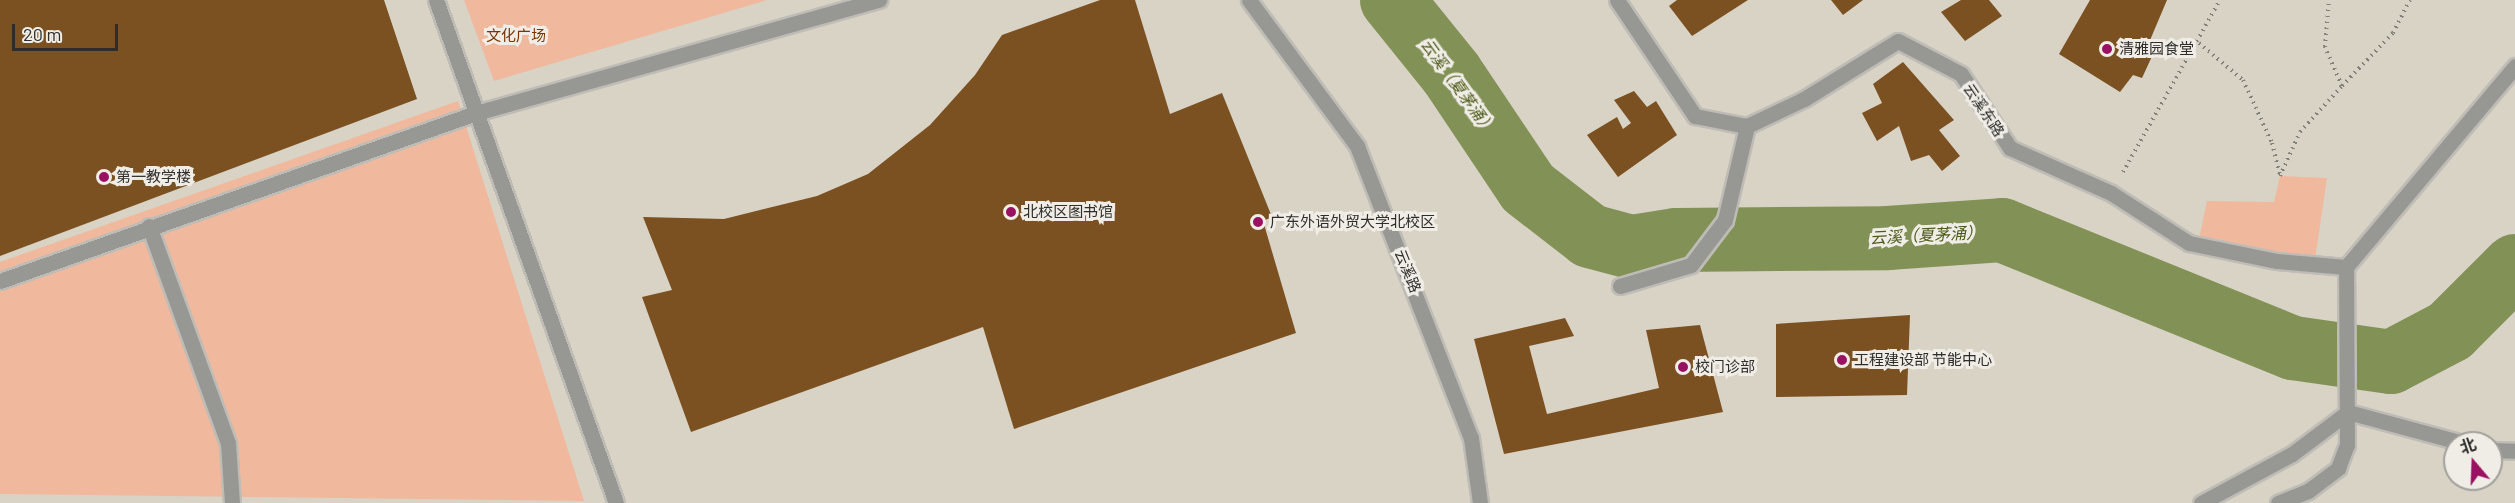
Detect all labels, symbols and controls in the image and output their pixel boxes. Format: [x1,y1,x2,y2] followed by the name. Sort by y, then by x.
[15,12,122,50] scale bar
[23,23,61,45] text: 20 m
[486,27,546,45] park label: 文化广场
[1417,35,1499,137] water label: 云溪（夏茅涌）
[2119,40,2194,58] place label: 清雅园食堂
[2100,42,2114,56] marker: 清雅园食堂
[1960,80,2008,140] street label: 云溪东路
[116,168,191,186] place label: 第一教学楼
[97,170,111,184] marker: 第一教学楼
[1023,203,1113,221] place label: 北校区图书馆
[1004,205,1018,219] marker: 北校区图书馆
[1270,213,1435,231] place label: 广东外语外贸大学北校区
[1251,215,1265,229] marker: 广东外语外贸大学北校区
[1870,222,1982,248] water label: 云溪（夏茅涌）
[1391,247,1425,295] street label: 云溪路
[1854,351,1992,369] place label: 工程建设部 节能中心
[1835,353,1849,367] marker: 工程建设部 节能中心
[1695,358,1755,376] place label: 校门诊部
[1676,360,1690,374] marker: 校门诊部
[2443,431,2503,491] north arrow
[2457,434,2478,457] text: 北

